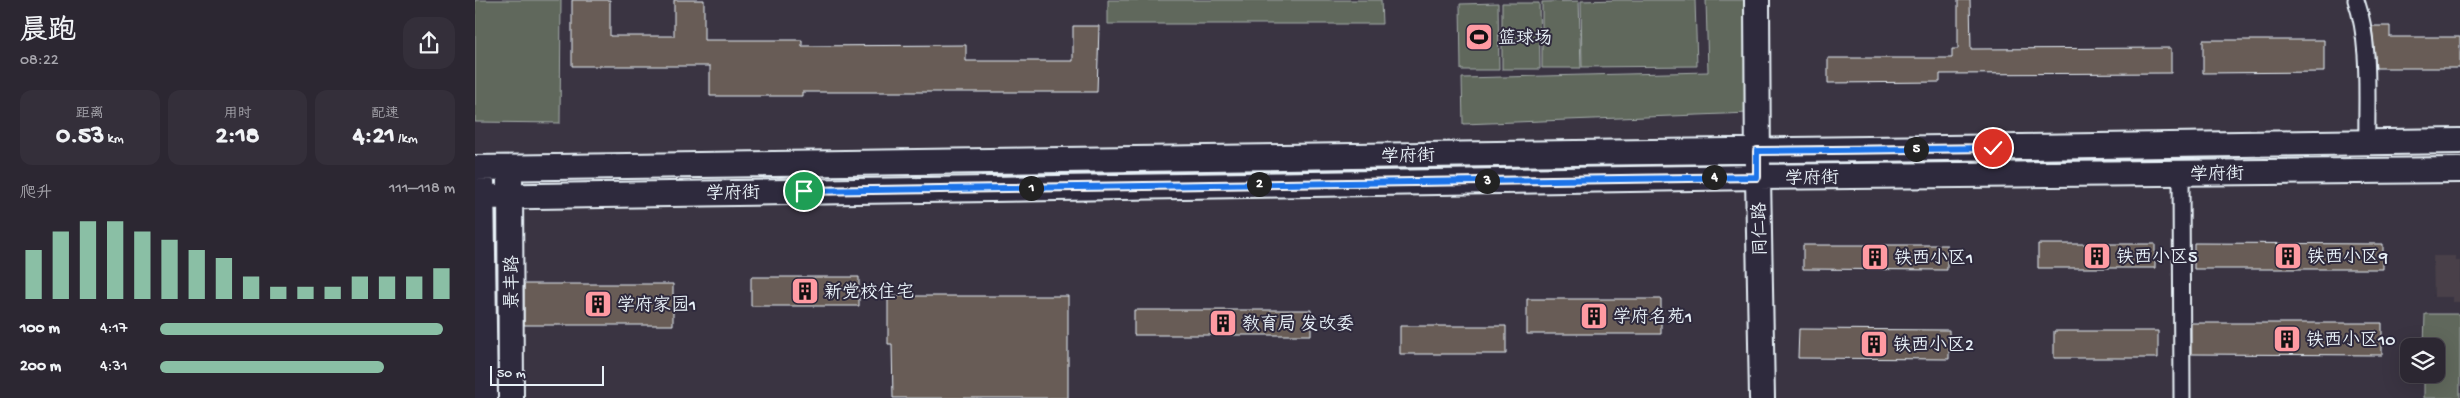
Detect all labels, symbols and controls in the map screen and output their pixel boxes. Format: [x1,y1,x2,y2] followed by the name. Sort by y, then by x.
[20,16,76,49] text: 晨跑
[403,17,455,69] button: share
[1464,22,1494,52] sports icon: 篮球场
[1498,28,1552,50] place label: 篮球场
[20,52,59,71] text: 08:22
[76,106,104,123] text: 距离
[223,106,251,123] text: 用时
[371,106,399,123] text: 配速
[56,123,104,152] text: 0.53
[216,123,259,152] text: 2:18
[353,123,395,152] text: 4:21
[1972,127,2014,169] pin
[104,131,124,148] text: km
[395,131,418,148] text: /km
[1979,134,2007,162] icon: check
[1903,136,1929,162] pin: 5
[1913,141,1920,158] text: 5
[1381,146,1435,168] street label: 学府街
[1701,164,1727,190] pin: 4
[2190,164,2244,186] street label: 学府街
[1475,168,1499,194] pin: 3
[1785,168,1839,190] street label: 学府街
[1711,169,1718,186] text: 4
[783,170,825,212] pin
[1247,172,1271,196] pin: 2
[1484,173,1491,190] text: 3
[1019,176,1043,200] pin: 1
[1256,176,1263,193] text: 2
[790,177,818,205] icon: arrive
[389,180,455,199] text: 111–118 m
[1029,180,1034,197] text: 1
[706,183,760,205] street label: 学府街
[20,185,52,204] text: 爬升
[1750,202,1772,256] street label: 同仁路
[2082,241,2112,271] building icon: 铁西小区5
[2273,241,2303,271] building icon: 铁西小区9
[1860,242,1890,272] building icon: 铁西小区1
[2116,247,2197,269] place label: 铁西小区5
[2307,247,2388,269] place label: 铁西小区9
[1894,248,1973,270] place label: 铁西小区1
[502,255,524,309] street label: 景丰路
[790,276,820,306] building icon: 新党校住宅
[824,282,914,304] place label: 新党校住宅
[583,289,613,319] building icon: 学府家园1
[617,295,696,317] place label: 学府家园1
[1579,301,1609,331] building icon: 学府名苑1
[1613,307,1692,329] place label: 学府名苑1
[1208,308,1238,338] building icon: 教育局 发改委
[1242,314,1354,336] place label: 教育局 发改委
[20,320,60,339] text: 100 m
[100,320,127,339] text: 4:17
[2272,324,2302,354] building icon: 铁西小区10
[1859,329,1889,359] building icon: 铁西小区2
[2306,330,2396,352] place label: 铁西小区10
[1893,335,1974,357] place label: 铁西小区2
[2400,338,2445,383] map controls
[2400,338,2445,383] button: layers
[20,358,61,377] text: 200 m
[100,358,127,377] text: 4:31
[490,363,604,386] scale bar
[497,366,526,383] text: 50 m

